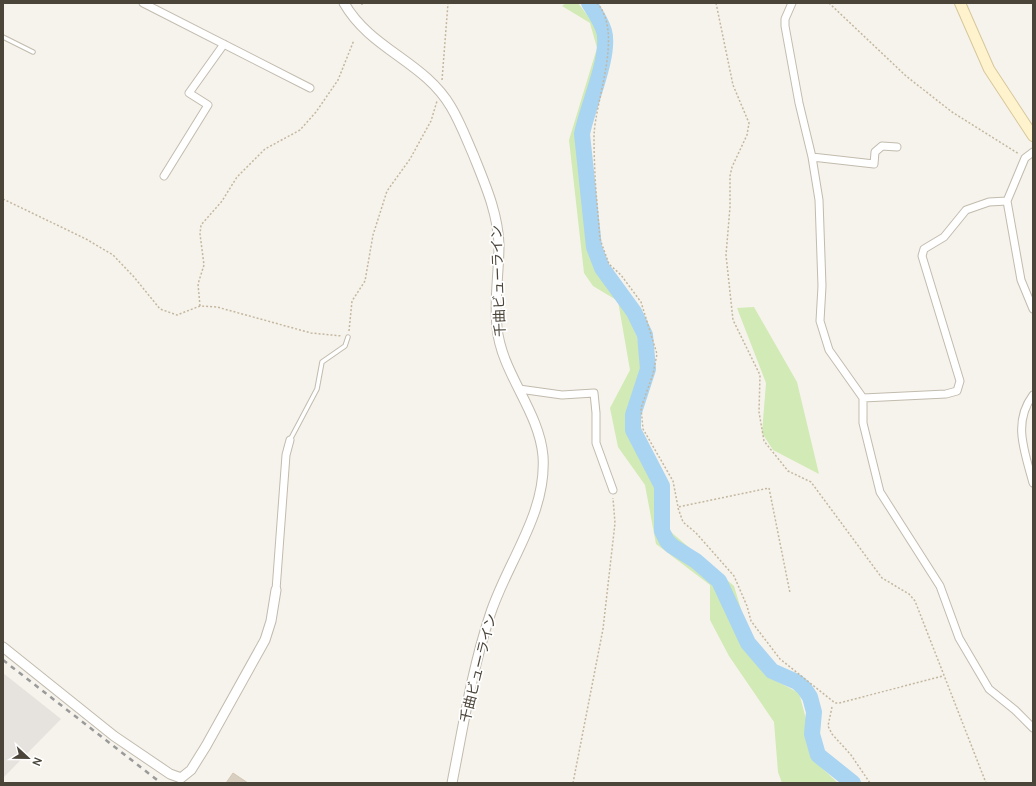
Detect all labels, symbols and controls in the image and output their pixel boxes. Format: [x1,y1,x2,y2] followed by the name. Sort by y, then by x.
[486,225,509,337] street label: 千曲ビューライン
[455,611,500,725] street label: 千曲ビューライン
[8,738,48,778] north arrow
[29,755,46,768] text: N

